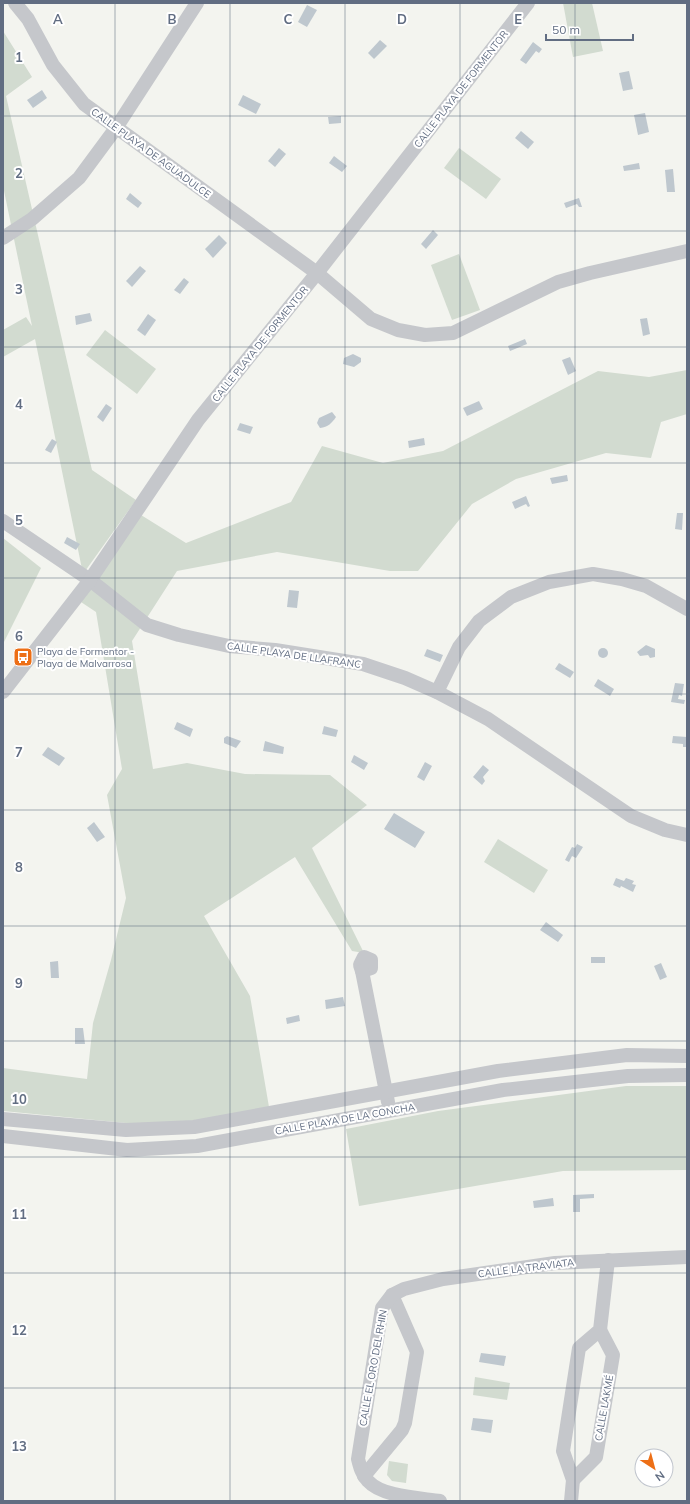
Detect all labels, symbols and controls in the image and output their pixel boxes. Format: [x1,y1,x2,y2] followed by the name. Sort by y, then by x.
[53,11,63,27] text: A
[168,11,177,27] text: B
[284,11,293,27] text: C
[397,11,407,27] text: D
[514,11,522,27] text: E
[546,16,633,42] scale bar
[552,22,580,37] text: 50 m
[411,28,511,150] street label: CALLE PLAYA DE FORMENTOR
[15,49,23,65] text: 1
[89,105,214,201] street label: CALLE PLAYA DE AGUADULCE
[15,165,23,181] text: 2
[15,281,23,297] text: 3
[209,283,311,405] street label: CALLE PLAYA DE FORMENTOR
[15,396,23,412] text: 4
[15,512,23,528] text: 5
[15,628,23,644] text: 6
[226,639,362,671] street label: CALLE PLAYA DE LLAFRANC
[37,645,134,670] place label: Playa de Formentor - Playa de Malvarrosa
[12,646,34,668] bus stop icon: Playa de Formentor - Playa de Malvarrosa
[15,744,23,760] text: 7
[15,859,23,875] text: 8
[15,975,23,991] text: 9
[11,1091,27,1107] text: 10
[274,1100,417,1138] street label: CALLE PLAYA DE LA CONCHA
[11,1206,27,1222] text: 11
[477,1256,576,1280] street label: CALLE LA TRAVIATA
[356,1309,390,1427] street label: CALLE EL ORO DEL RHIN
[11,1322,27,1338] text: 12
[592,1374,616,1442] street label: CALLE LAKMÉ
[11,1438,27,1454] text: 13
[634,1448,674,1488] north arrow
[652,1468,667,1484] text: N

